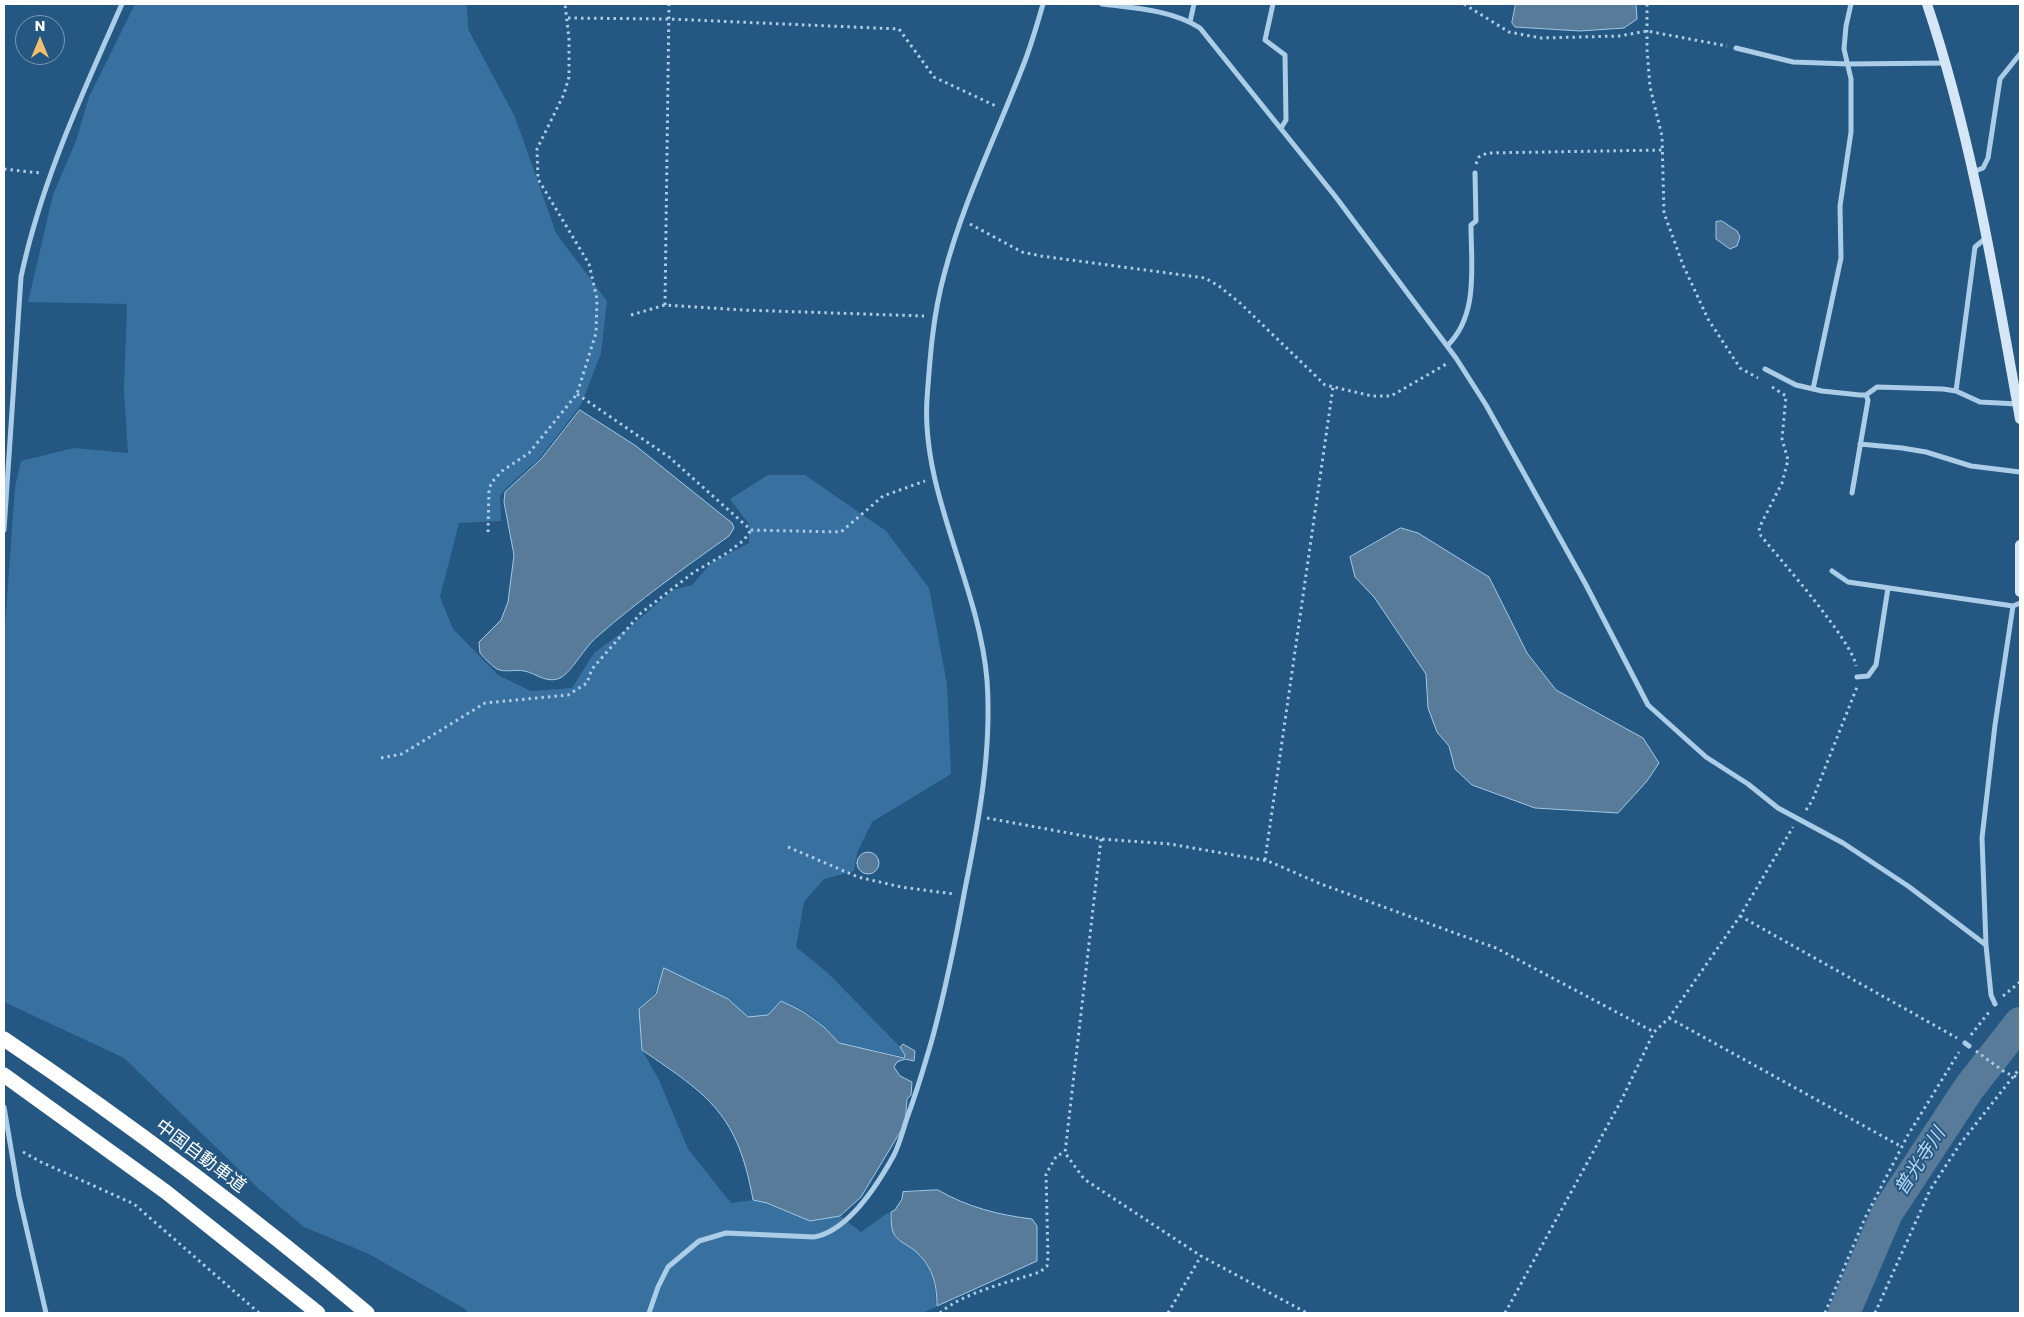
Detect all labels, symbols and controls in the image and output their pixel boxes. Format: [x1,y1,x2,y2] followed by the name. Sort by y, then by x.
[15,15,65,65] north arrow
[35,16,45,36] text: N
[150,1116,250,1198] street label: 中国自動車道
[1891,1124,1951,1200] water label: 普光寺川

